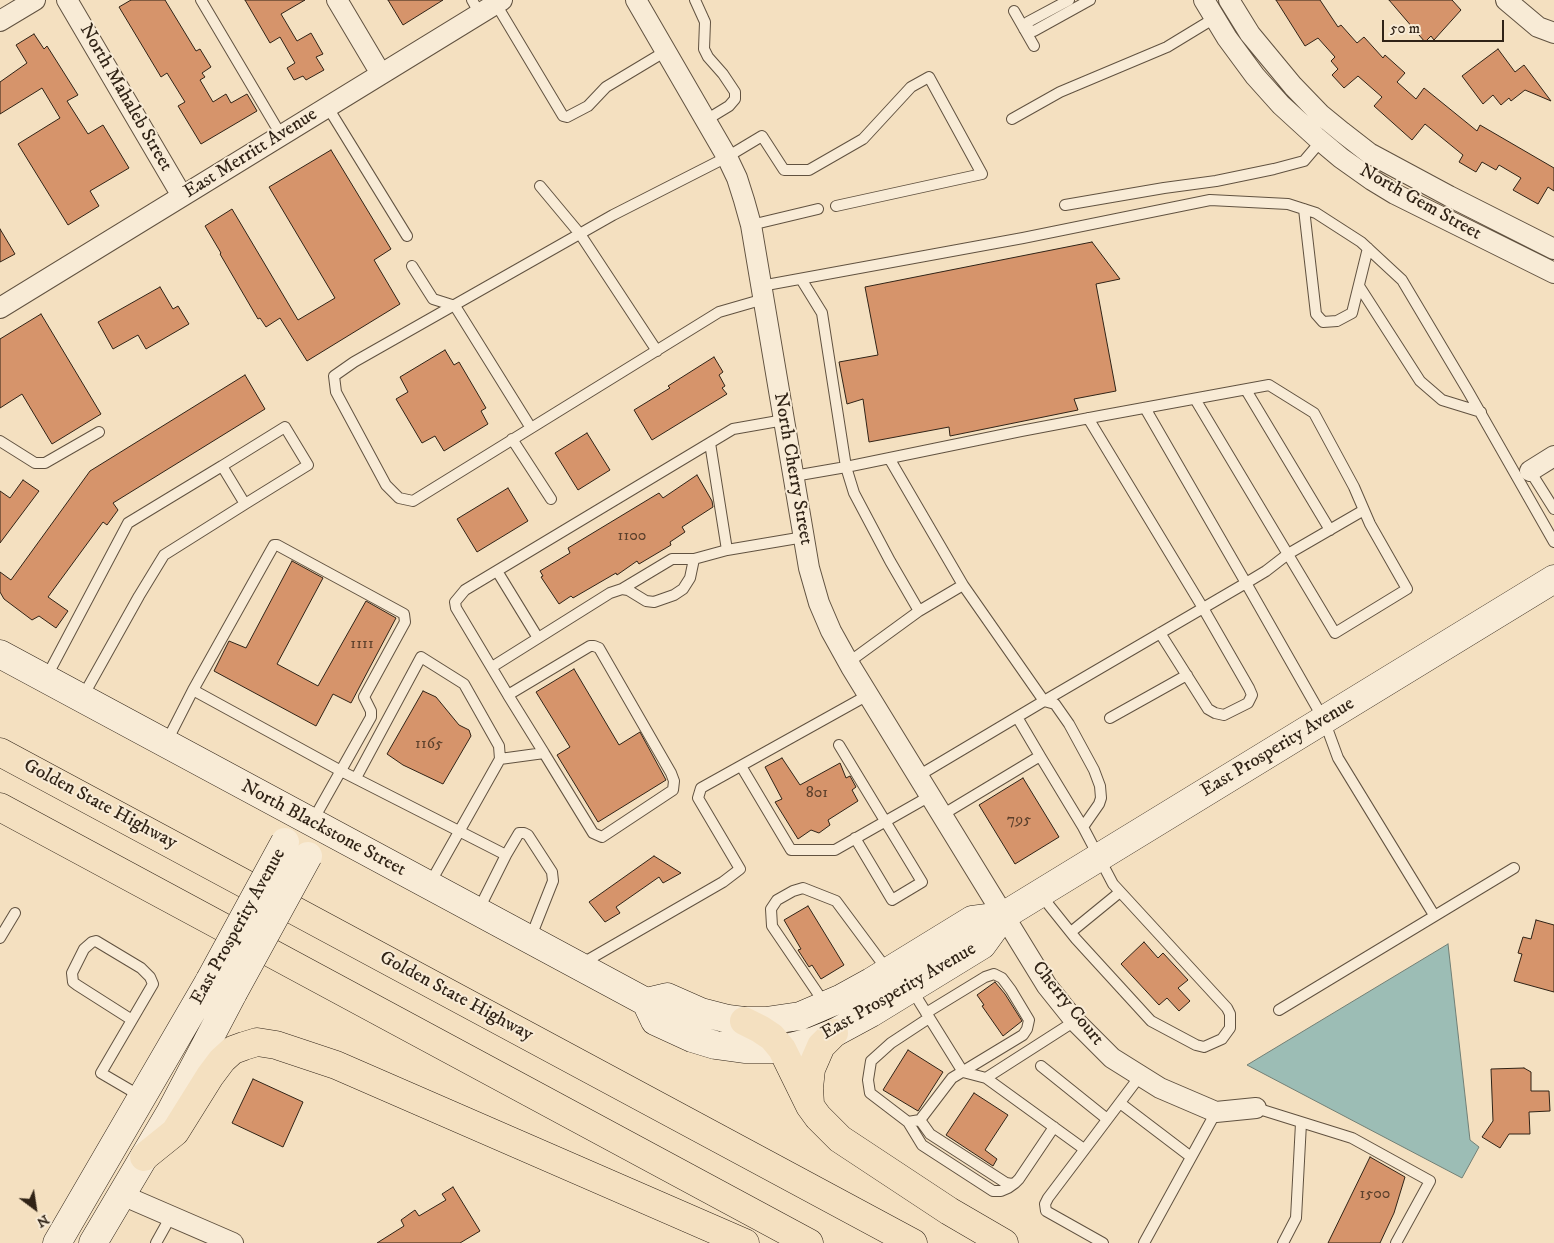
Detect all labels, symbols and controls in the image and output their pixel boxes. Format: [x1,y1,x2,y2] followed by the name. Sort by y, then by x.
[1384,10,1506,42] scale bar
[1390,19,1420,38] text: 50 m
[74,20,176,176] street label: North Mahaleb Street
[180,104,322,204] street label: East Merritt Avenue
[1355,160,1485,246] street label: North Gem Street
[767,391,817,547] street label: North Cherry Street
[618,527,646,547] house number: 1100
[350,635,374,655] house number: 1111
[1197,693,1359,803] street label: East Prosperity Avenue
[415,735,443,755] house number: 1165
[19,755,181,855] street label: Golden State Highway
[237,776,409,882] street label: North Blackstone Street
[806,784,828,804] house number: 801
[1007,811,1031,831] house number: 795
[187,845,291,1009] street label: East Prosperity Avenue
[818,938,980,1046] street label: East Prosperity Avenue
[375,947,537,1047] street label: Golden State Highway
[1026,957,1108,1051] street label: Cherry Court
[10,1183,60,1233] north arrow
[1360,1185,1390,1205] house number: 1500
[33,1210,52,1232] text: N

